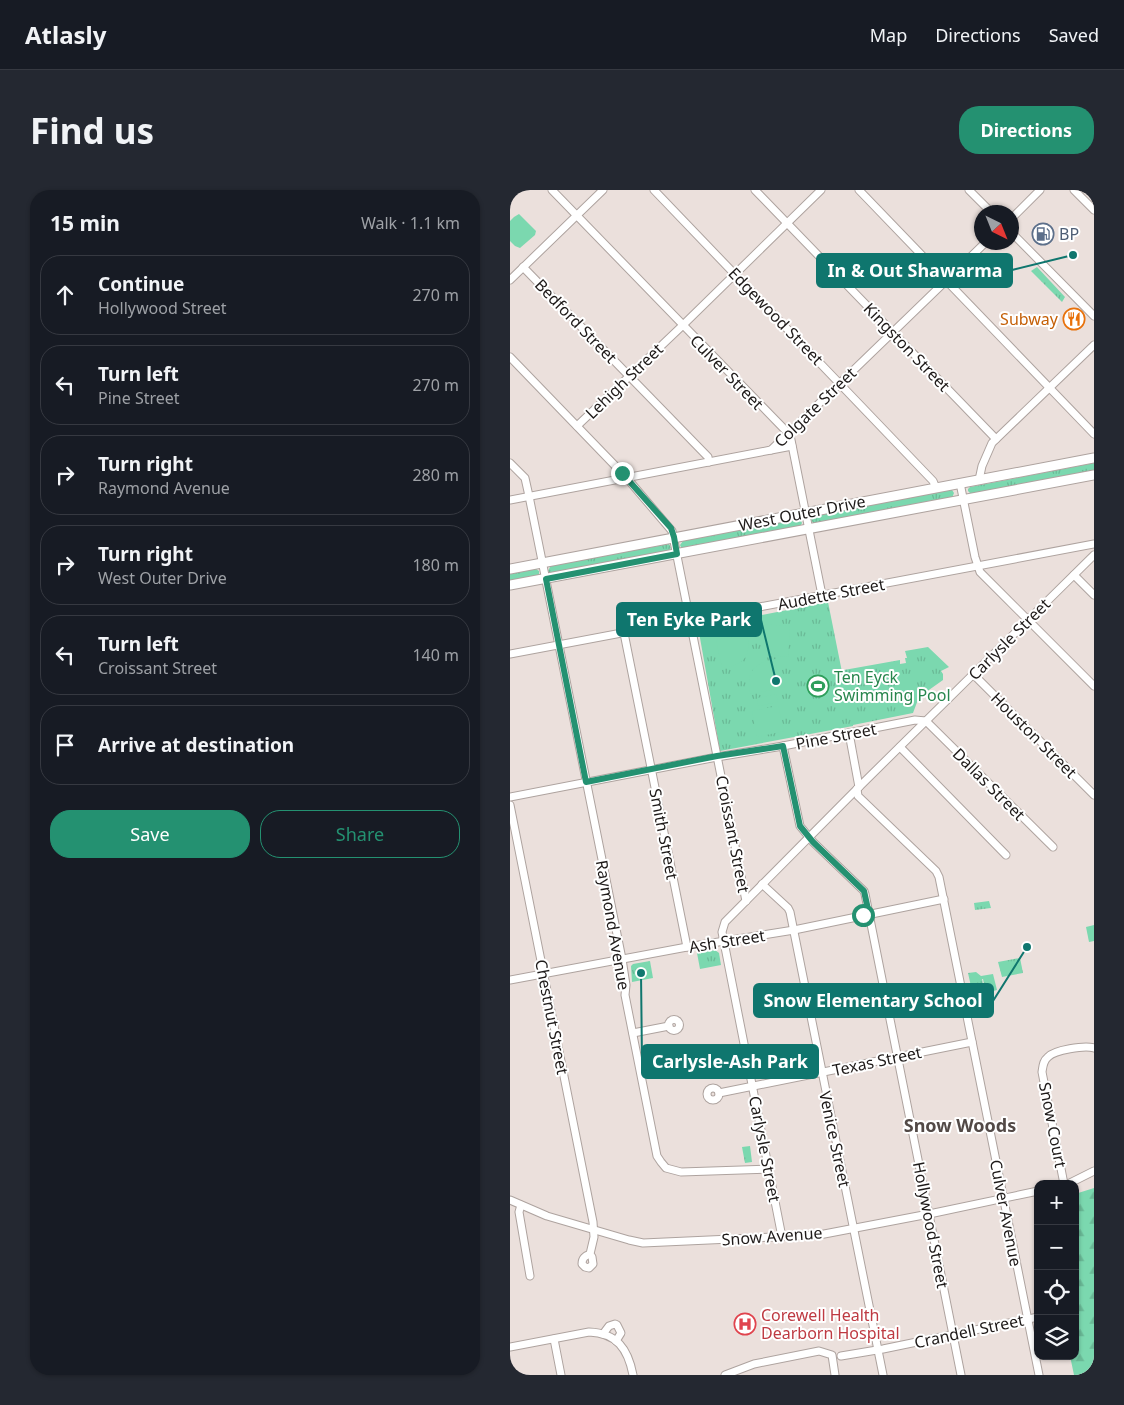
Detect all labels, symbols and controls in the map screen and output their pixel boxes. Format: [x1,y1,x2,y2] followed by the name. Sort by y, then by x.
[25,18,106,51] text: Atlasly
[870,23,907,47] text: Map
[935,23,1021,47] text: Directions
[1049,23,1099,47] text: Saved
[959,106,1094,154] button: Directions
[30,107,154,154] text: Find us
[974,205,1019,250] north arrow
[50,209,120,237] text: 15 min
[361,212,460,234] text: Walk · 1.1 km
[1031,222,1055,246] fuel station icon: BP
[1059,223,1079,245] place label: BP
[817,254,1012,287] callout: In & Out Shawarma
[828,258,1002,282] text: In & Out Shawarma
[724,262,828,370] street label: Edgewood Street
[98,271,184,297] text: Continue
[530,274,622,368] street label: Bedford Street
[51,281,79,309] icon: ahead
[412,284,459,306] text: 270 m
[98,297,227,319] text: Hollywood Street
[859,298,955,396] street label: Kingston Street
[1062,307,1086,331] restaurant icon: Subway
[1000,308,1059,330] place label: Subway
[685,330,769,415] street label: Culver Street
[580,338,668,424] street label: Lehigh Street
[98,361,179,387] text: Turn left
[769,362,861,452] street label: Colgate Street
[51,371,79,399] icon: left
[412,374,459,396] text: 270 m
[98,387,180,409] text: Pine Street
[98,451,193,477] text: Turn right
[51,461,79,489] icon: right
[611,462,634,485] route end
[412,464,459,486] text: 280 m
[98,477,230,499] text: Raymond Avenue
[737,490,867,536] street label: West Outer Drive
[98,541,193,567] text: Turn right
[51,551,79,579] icon: right
[412,554,459,576] text: 180 m
[98,567,227,589] text: West Outer Drive
[776,573,887,615] street label: Audette Street
[963,593,1055,685] street label: Carlysle Street
[617,603,761,636] callout: Ten Eyke Park
[627,607,752,631] text: Ten Eyke Park
[98,631,179,657] text: Turn left
[51,641,79,669] icon: left
[412,644,459,666] text: 140 m
[98,657,217,679] text: Croissant Street
[834,666,951,706] place label: Ten Eyck Swimming Pool
[806,674,830,698] sports icon: Ten Eyck Swimming Pool
[986,687,1082,783] street label: Houston Street
[794,717,878,755] street label: Pine Street
[51,731,79,759] icon: arrive
[98,732,294,758] text: Arrive at destination
[948,743,1030,825] street label: Dallas Street
[711,773,755,895] street label: Croissant Street
[644,787,684,882] street label: Smith Street
[50,810,250,858] button: Save
[260,810,460,858] button: Share
[591,858,635,992] street label: Raymond Avenue
[852,904,875,927] route start
[687,924,767,958] street label: Ash Street
[530,958,574,1077] street label: Chestnut Street
[754,984,993,1017] callout: Snow Elementary School
[763,988,983,1012] text: Snow Elementary School
[830,1041,924,1081] street label: Texas Street
[642,1045,818,1078] callout: Carlysle-Ash Park
[652,1049,809,1073] text: Carlysle-Ash Park
[1034,1080,1072,1170] street label: Snow Court
[814,1089,856,1189] street label: Venice Street
[744,1094,786,1204] street label: Carlysle Street
[904,1113,1016,1137] district label: Snow Woods
[985,1158,1027,1268] street label: Culver Avenue
[908,1160,954,1290] street label: Hollywood Street
[1034,1180,1079,1360] map controls
[1034,1180,1079,1225] button: +
[721,1222,823,1250] street label: Snow Avenue
[1034,1225,1079,1270] button: −
[1034,1270,1079,1315] button: locate
[761,1304,900,1344] place label: Corewell Health Dearborn Hospital
[912,1309,1026,1353] street label: Crandell Street
[733,1312,757,1336] hospital icon: Corewell Health Dearborn Hospital
[1034,1315,1079,1360] button: layers

